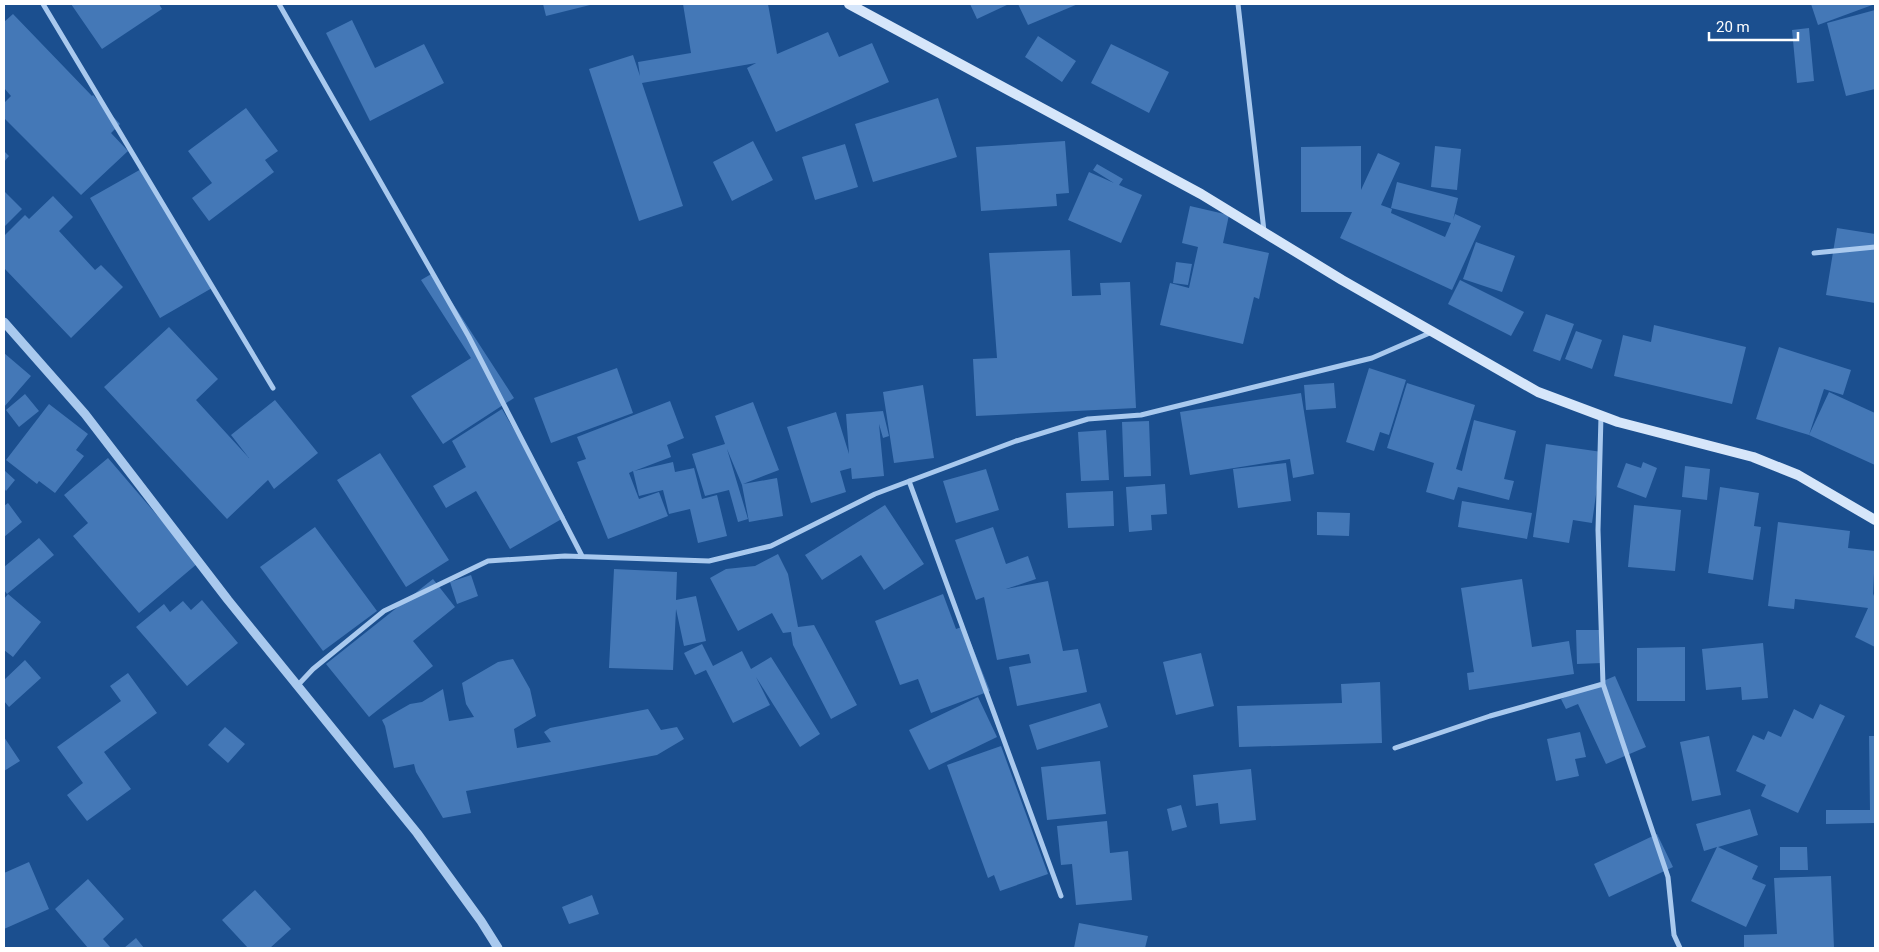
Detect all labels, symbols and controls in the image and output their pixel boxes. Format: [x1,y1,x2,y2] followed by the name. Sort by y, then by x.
[1709,10,1798,42] scale bar
[1716,18,1750,36] text: 20 m

